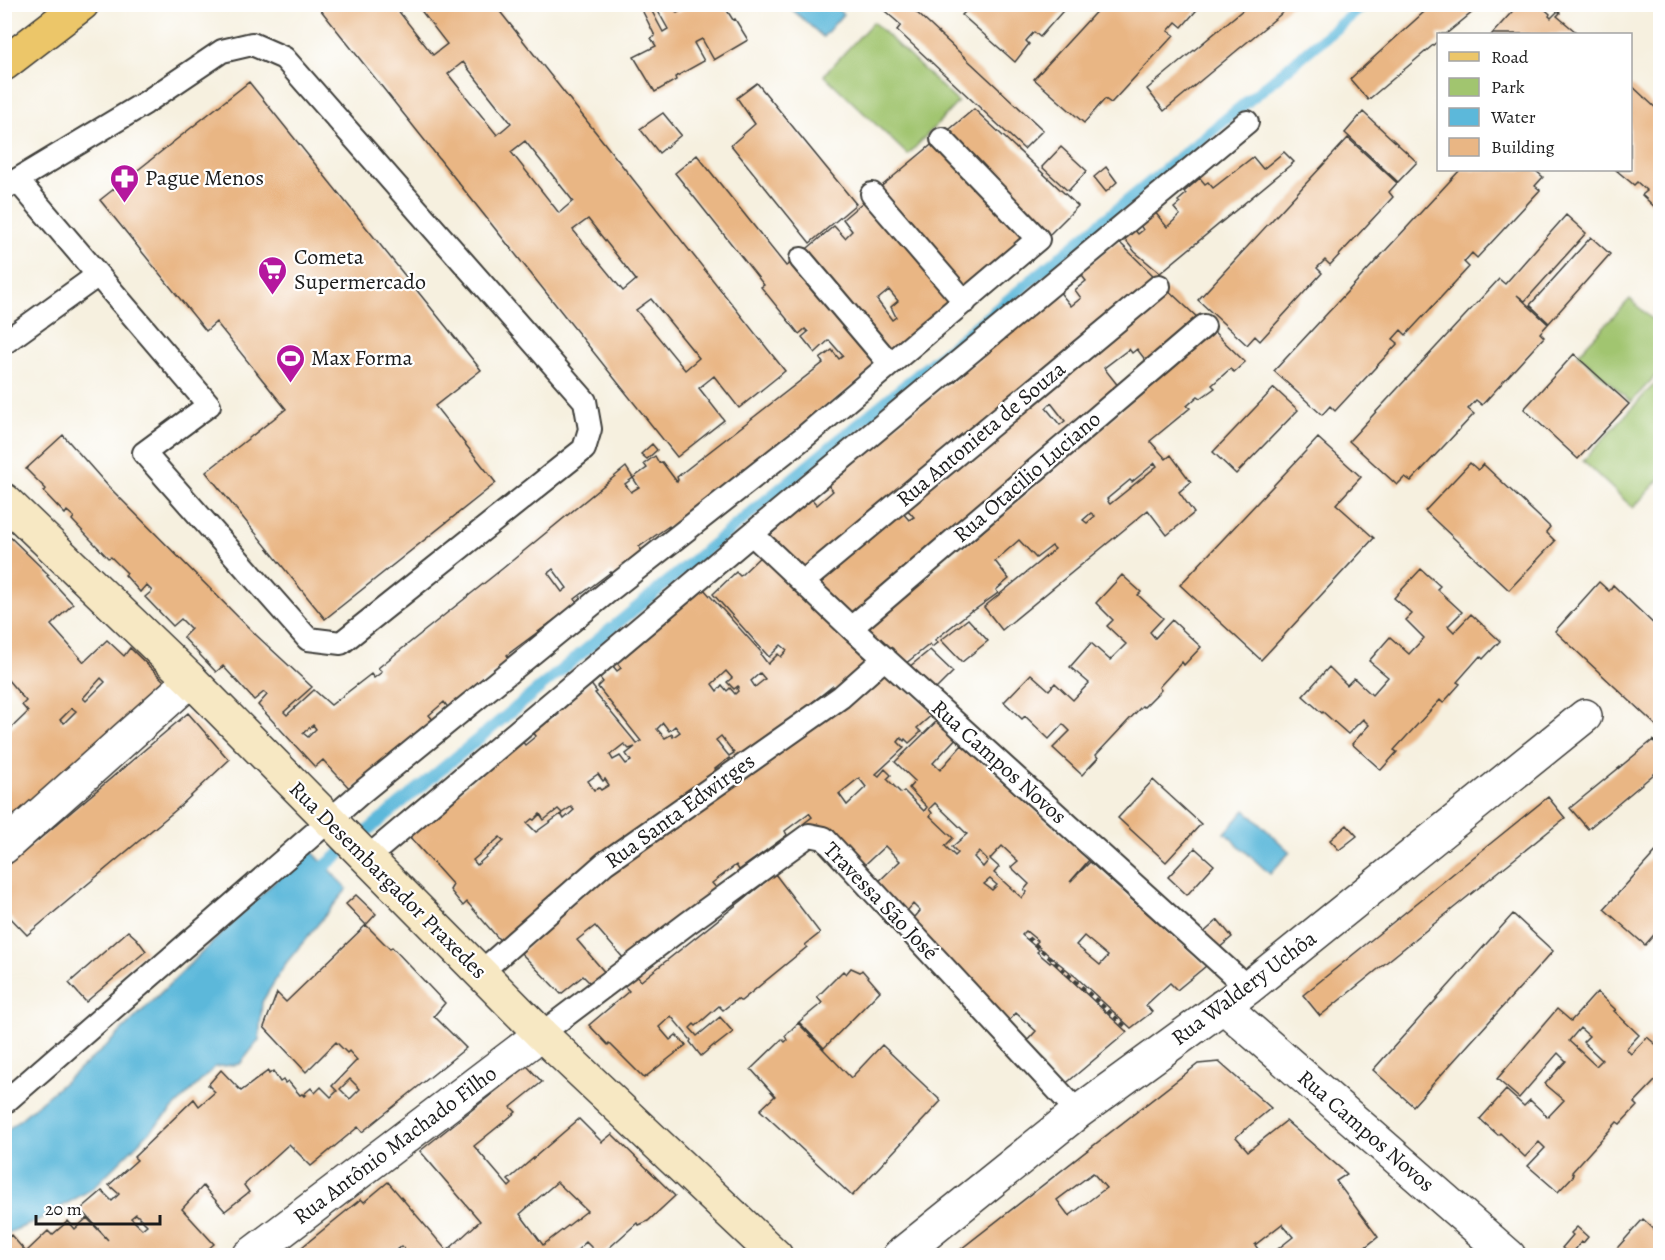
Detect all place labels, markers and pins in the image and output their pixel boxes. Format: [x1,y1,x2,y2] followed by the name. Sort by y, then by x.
[108,162,140,204] pharmacy icon: Pague Menos
[145,163,264,193] place label: Pague Menos
[294,242,426,297] place label: Cometa Supermercado
[257,254,289,296] supermarket icon: Cometa Supermercado
[274,342,306,384] sports icon: Max Forma
[311,343,413,373] place label: Max Forma

